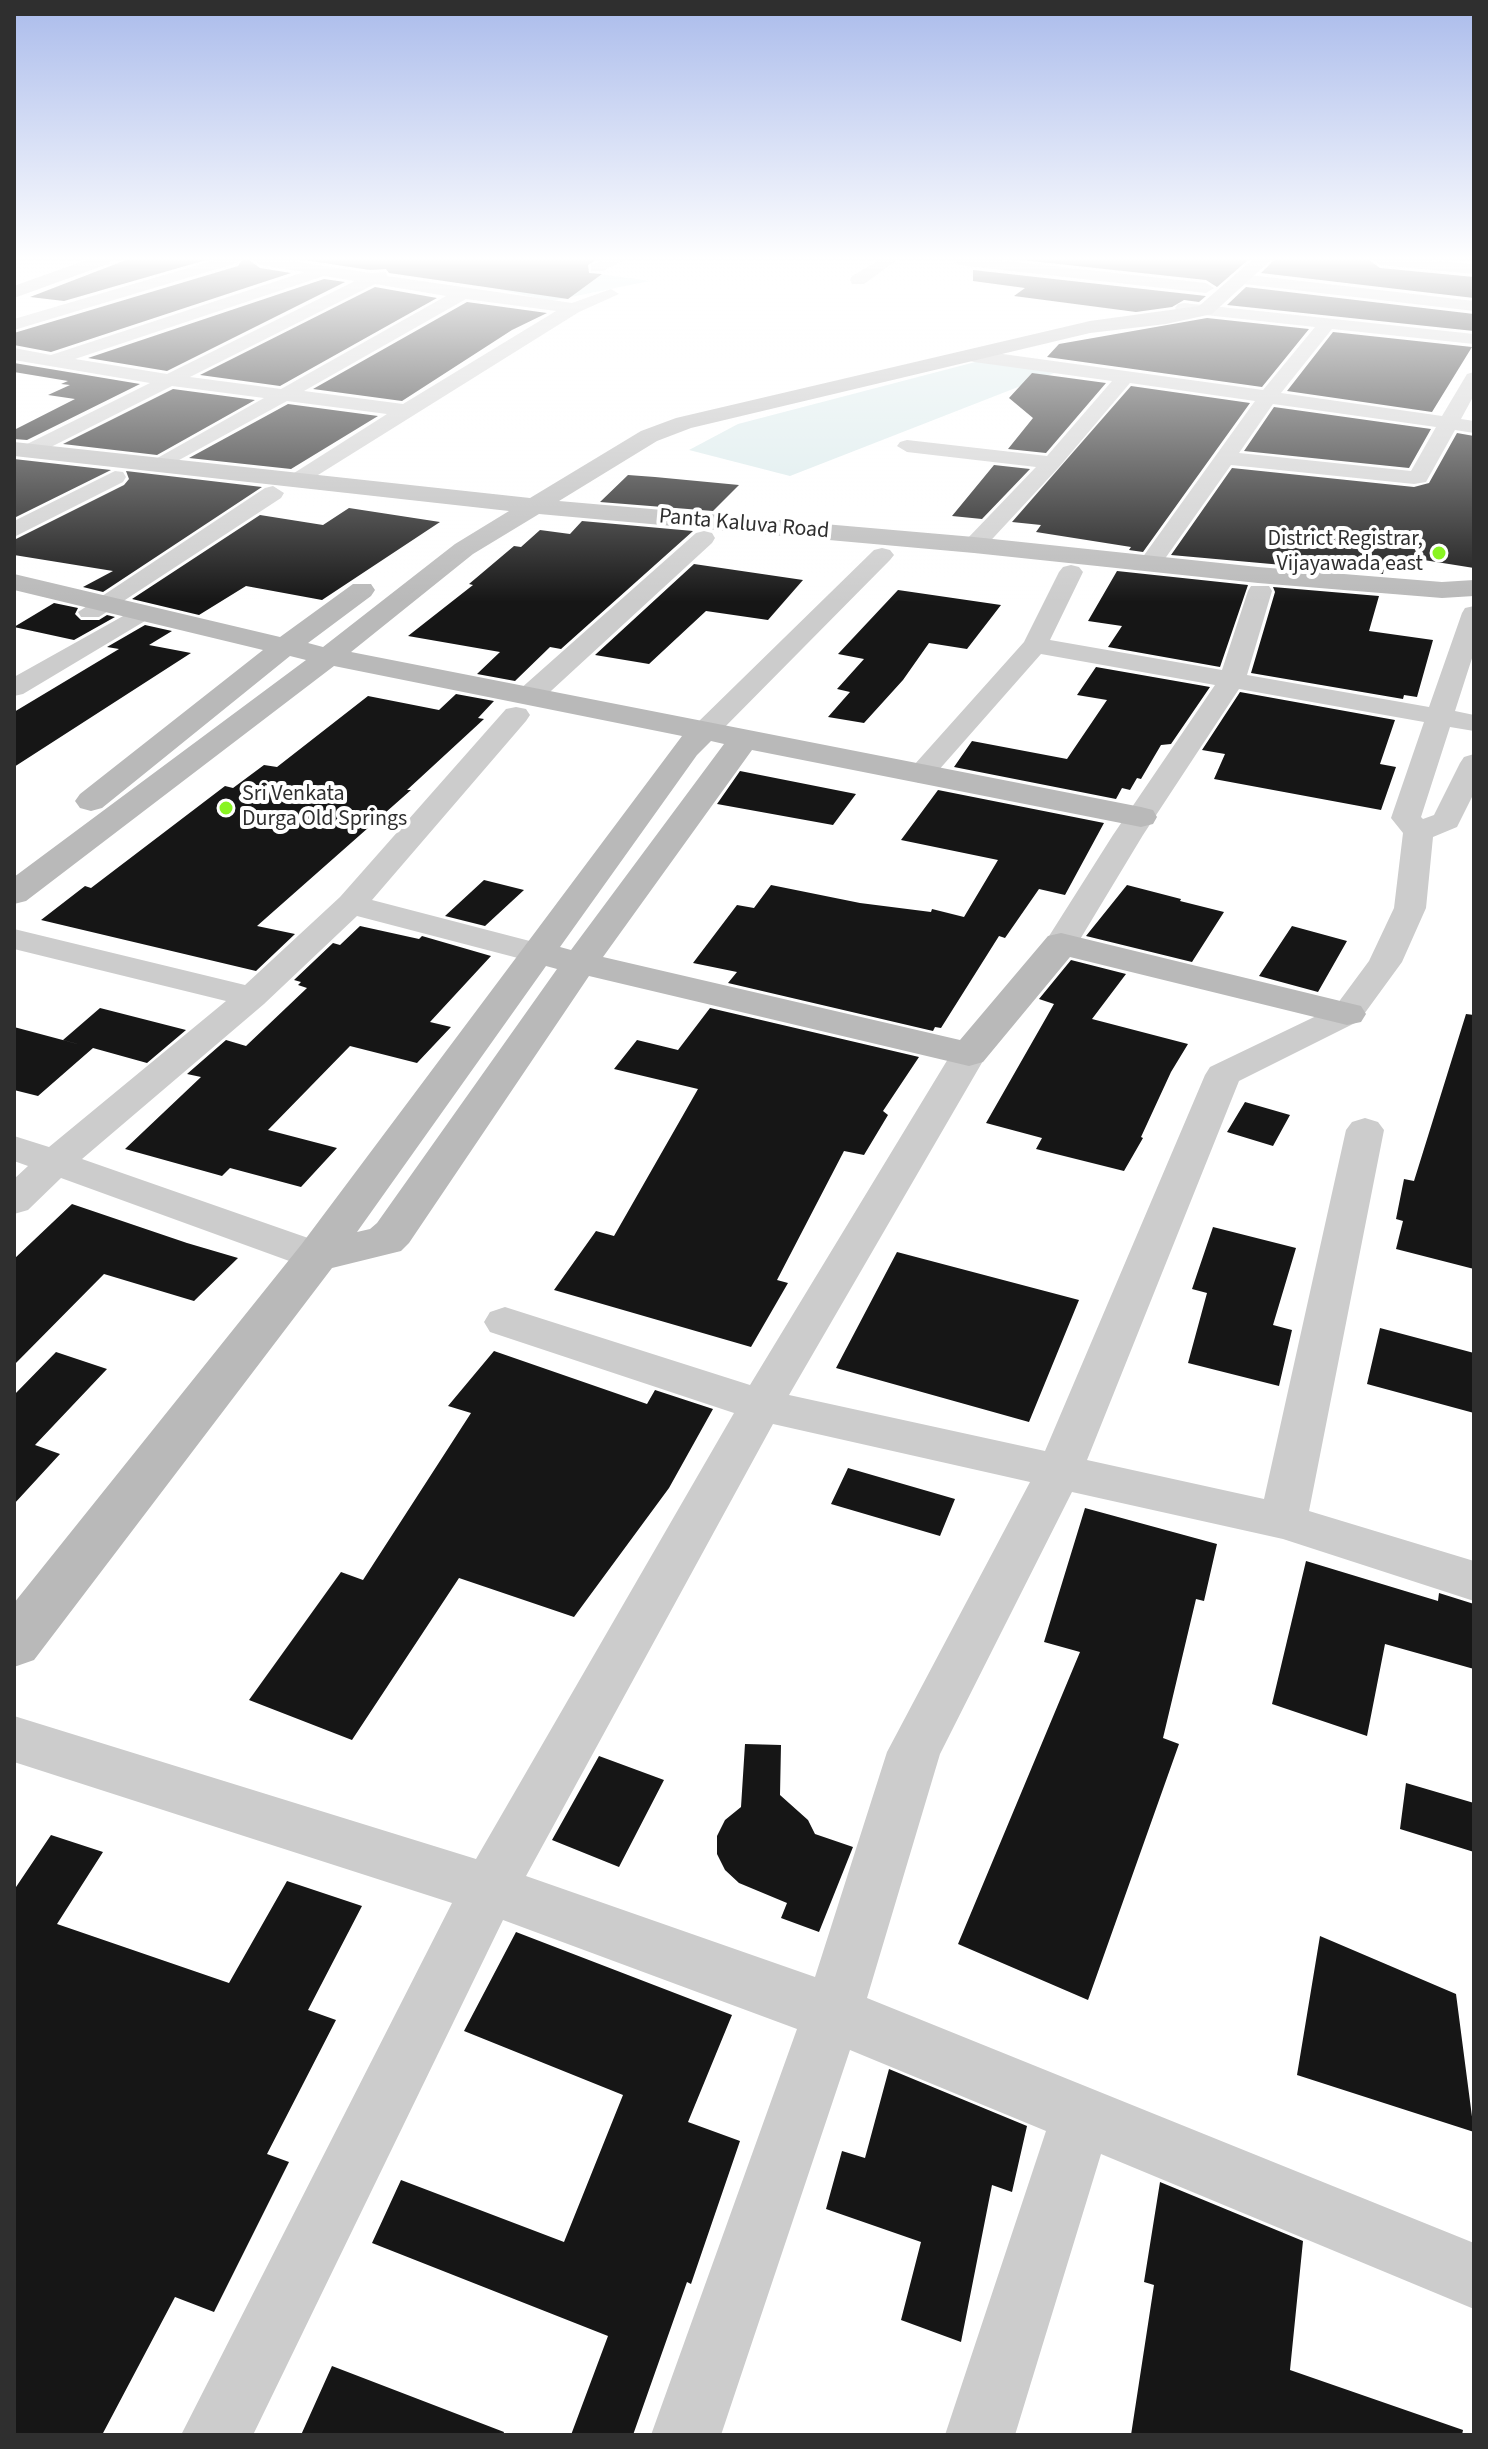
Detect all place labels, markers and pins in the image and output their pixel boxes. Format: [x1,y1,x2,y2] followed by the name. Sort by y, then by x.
[1267,527,1423,578] place label: District Registrar, Vijayawada east
[1430,544,1448,562] marker: District Registrar, Vijayawada east
[242,782,407,834] place label: Sri Venkata Durga Old Springs
[217,799,235,817] marker: Sri Venkata Durga Old Springs

